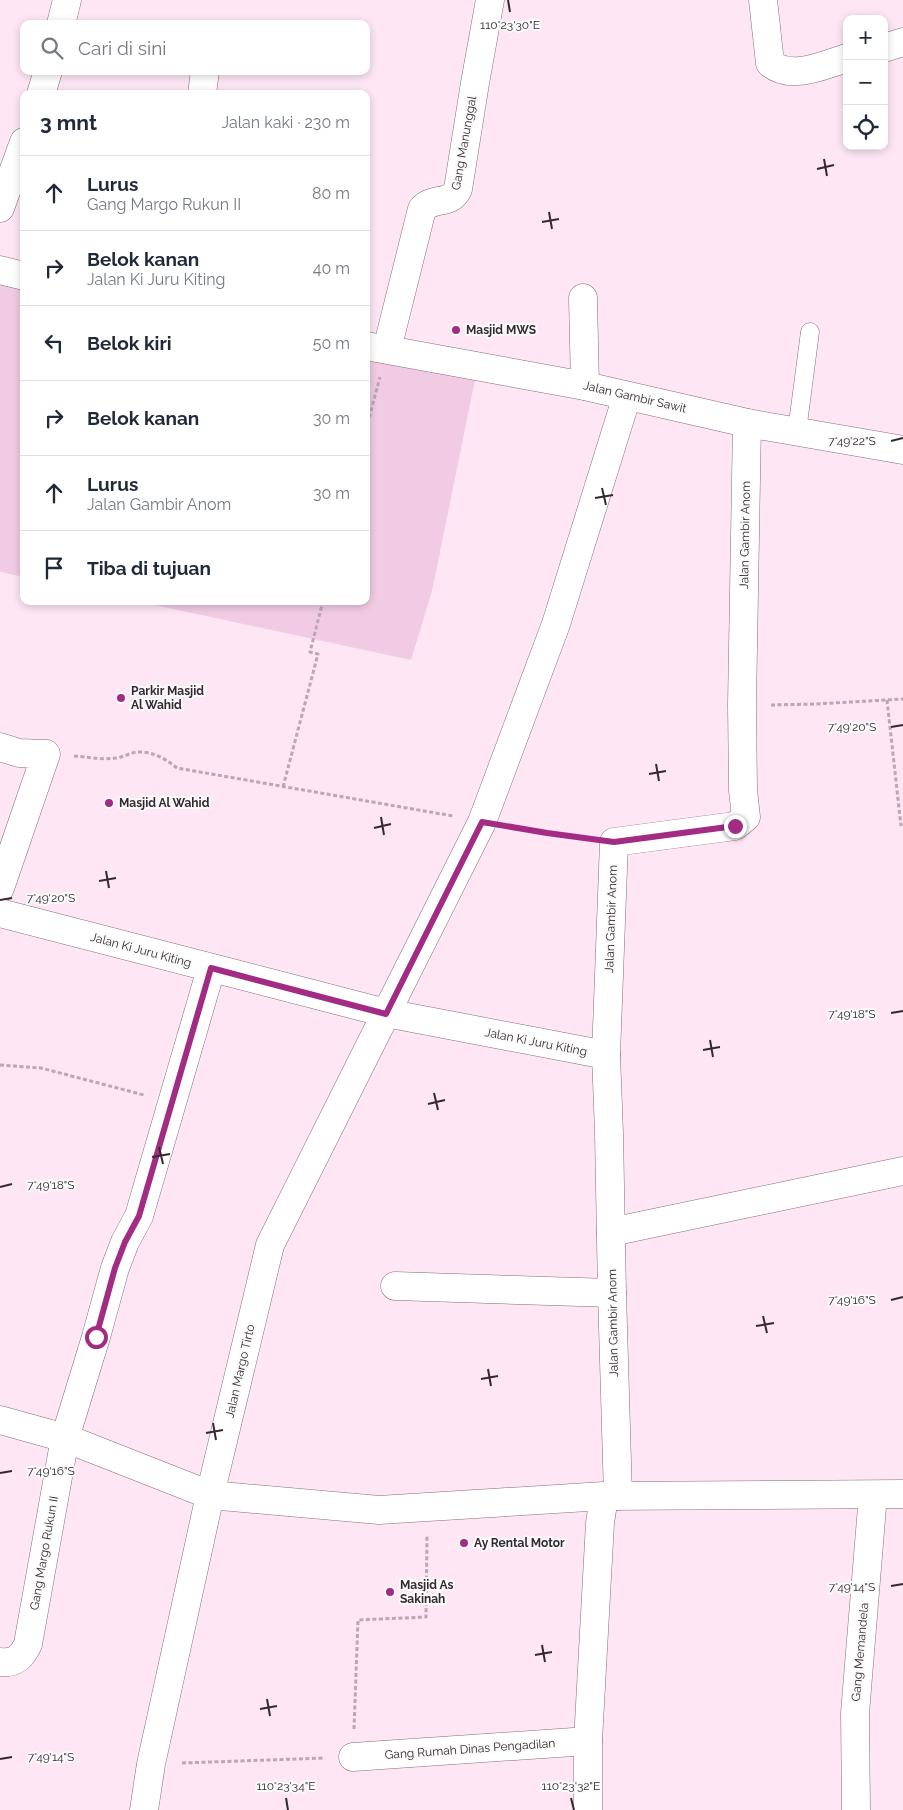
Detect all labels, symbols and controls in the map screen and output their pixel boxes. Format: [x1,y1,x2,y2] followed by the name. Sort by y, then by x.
[843,15,888,150] map controls
[843,15,888,60] button: +
[480,18,540,32] text: 110°23'30"E
[20,20,370,75] search box
[38,34,66,62] icon: search
[78,37,166,59] text: Cari di sini
[843,60,888,105] button: −
[449,94,479,191] street label: Gang Manunggal
[843,105,888,150] button: locate
[40,110,97,135] text: 3 mnt
[221,113,350,132] text: Jalan kaki · 230 m
[87,173,138,195] text: Lurus
[40,179,68,207] icon: ahead
[312,184,350,203] text: 80 m
[87,195,241,214] text: Gang Margo Rukun II
[87,248,199,270] text: Belok kanan
[40,254,68,282] icon: right
[313,259,350,278] text: 40 m
[87,270,225,289] text: Jalan Ki Juru Kiting
[466,323,536,337] place label: Masjid MWS
[450,324,462,336] marker: Masjid MWS
[40,329,68,357] icon: left
[87,332,172,354] text: Belok kiri
[313,334,350,353] text: 50 m
[582,378,688,416] street label: Jalan Gambir Sawit
[40,404,68,432] icon: right
[87,407,199,429] text: Belok kanan
[313,409,350,428] text: 30 m
[828,434,876,448] text: 7°49'22"S
[87,473,138,495] text: Lurus
[40,479,68,507] icon: ahead
[737,481,753,589] street label: Jalan Gambir Anom
[313,484,350,503] text: 30 m
[87,495,231,514] text: Jalan Gambir Anom
[40,554,68,582] icon: arrive
[87,557,211,579] text: Tiba di tujuan
[131,684,204,712] place label: Parkir Masjid Al Wahid
[115,692,127,704] marker: Parkir Masjid Al Wahid
[828,720,876,734] text: 7°49'20"S
[119,796,210,810] place label: Masjid Al Wahid
[103,797,115,809] marker: Masjid Al Wahid
[724,815,747,838] route end
[602,865,620,973] street label: Jalan Gambir Anom
[27,891,75,905] text: 7°49'20"S
[89,930,193,970] street label: Jalan Ki Juru Kiting
[828,1007,876,1021] text: 7°49'18"S
[484,1025,588,1059] street label: Jalan Ki Juru Kiting
[27,1178,75,1192] text: 7°49'18"S
[605,1269,621,1377] street label: Jalan Gambir Anom
[828,1293,876,1307] text: 7°49'16"S
[222,1323,258,1419] street label: Jalan Margo Tirto
[85,1326,108,1349] route start
[27,1464,75,1478] text: 7°49'16"S
[27,1495,61,1611] street label: Gang Margo Rukun II
[474,1536,565,1550] place label: Ay Rental Motor
[458,1537,470,1549] marker: Ay Rental Motor
[400,1578,454,1606] place label: Masjid As Sakinah
[829,1580,875,1594] text: 7°49'14"S
[384,1586,396,1598] marker: Masjid As Sakinah
[849,1602,871,1702] street label: Gang Memandela
[384,1736,556,1762] street label: Gang Rumah Dinas Pengadilan
[28,1750,74,1764] text: 7°49'14"S
[256,1779,316,1793] text: 110°23'34"E
[542,1779,600,1793] text: 110°23'32"E

